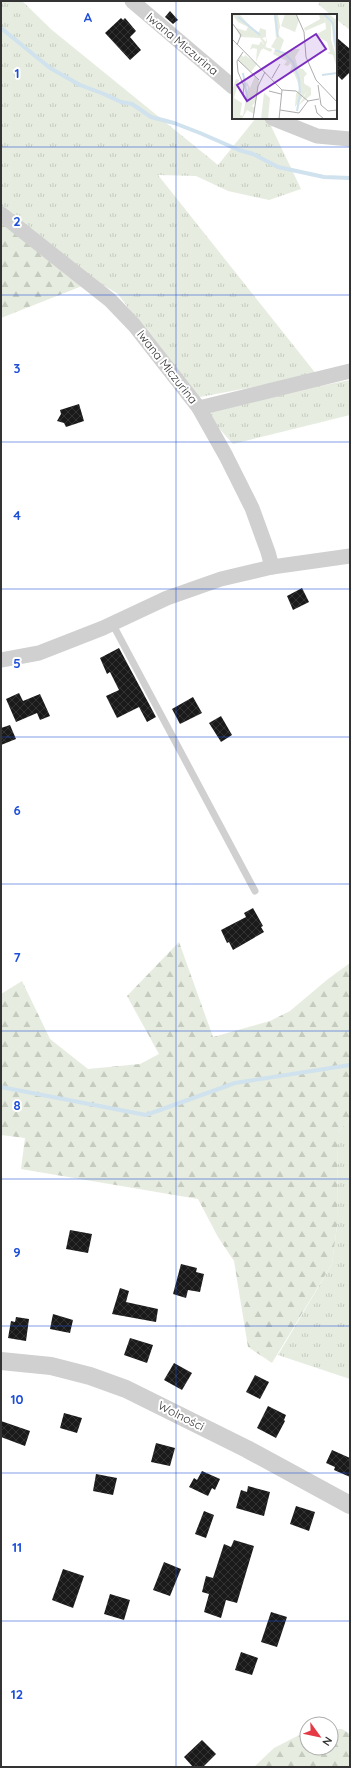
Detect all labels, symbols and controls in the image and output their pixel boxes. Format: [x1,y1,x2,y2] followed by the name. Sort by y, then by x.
[84,9,93,25] text: A
[143,9,221,78] street label: Iwana Miczurina
[232,14,337,119] inset map
[14,65,20,81] text: 1
[13,213,21,229] text: 2
[134,327,201,407] street label: Iwana Miczurina
[14,360,21,376] text: 3
[13,507,21,523] text: 4
[13,655,21,671] text: 5
[13,802,21,818] text: 6
[13,949,21,965] text: 7
[13,1097,21,1113] text: 8
[13,1244,21,1260] text: 9
[10,1391,24,1407] text: 10
[156,1398,207,1434] street label: Wolności
[12,1539,22,1555] text: 11
[11,1686,23,1702] text: 12
[299,1716,339,1756] north arrow
[319,1734,335,1749] text: N

